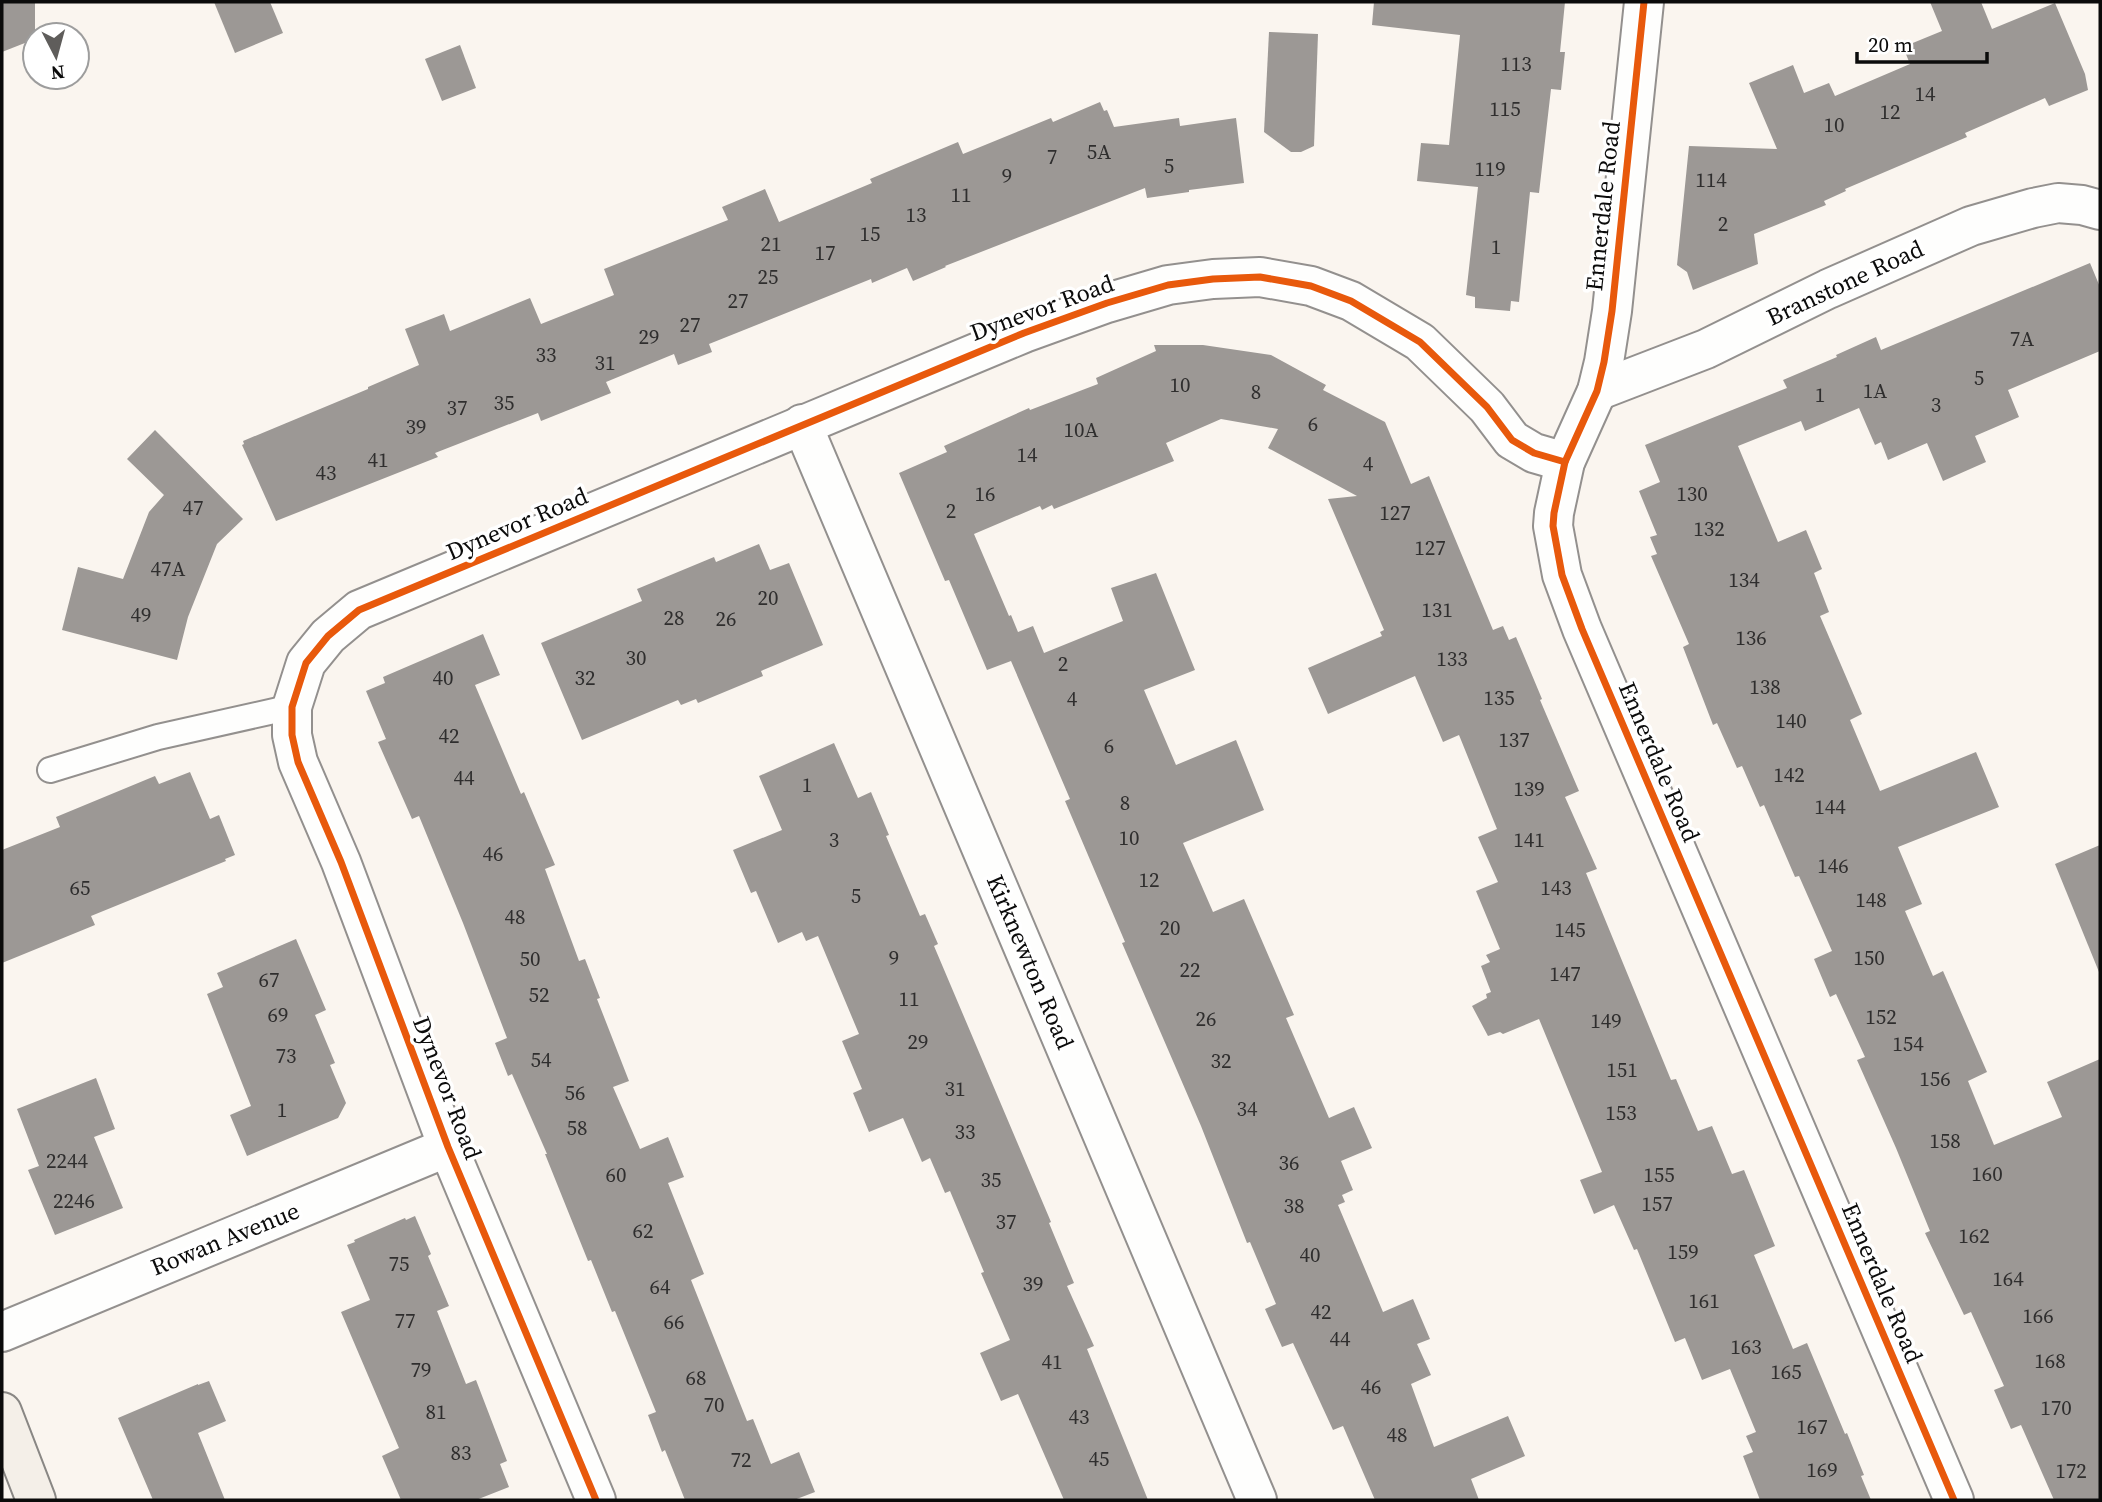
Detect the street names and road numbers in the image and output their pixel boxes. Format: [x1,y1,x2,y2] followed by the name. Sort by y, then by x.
[1577,119,1628,293] street label: Ennerdale Road
[1761,232,1929,333] street label: Branstone Road
[965,266,1119,349] street label: Dynevor Road
[441,479,593,568] street label: Dynevor Road
[1611,677,1708,847] street label: Ennerdale Road
[979,869,1082,1055] street label: Kirknewton Road
[405,1012,490,1164] street label: Dynevor Road
[146,1194,304,1283] street label: Rowan Avenue
[1834,1198,1931,1368] street label: Ennerdale Road

